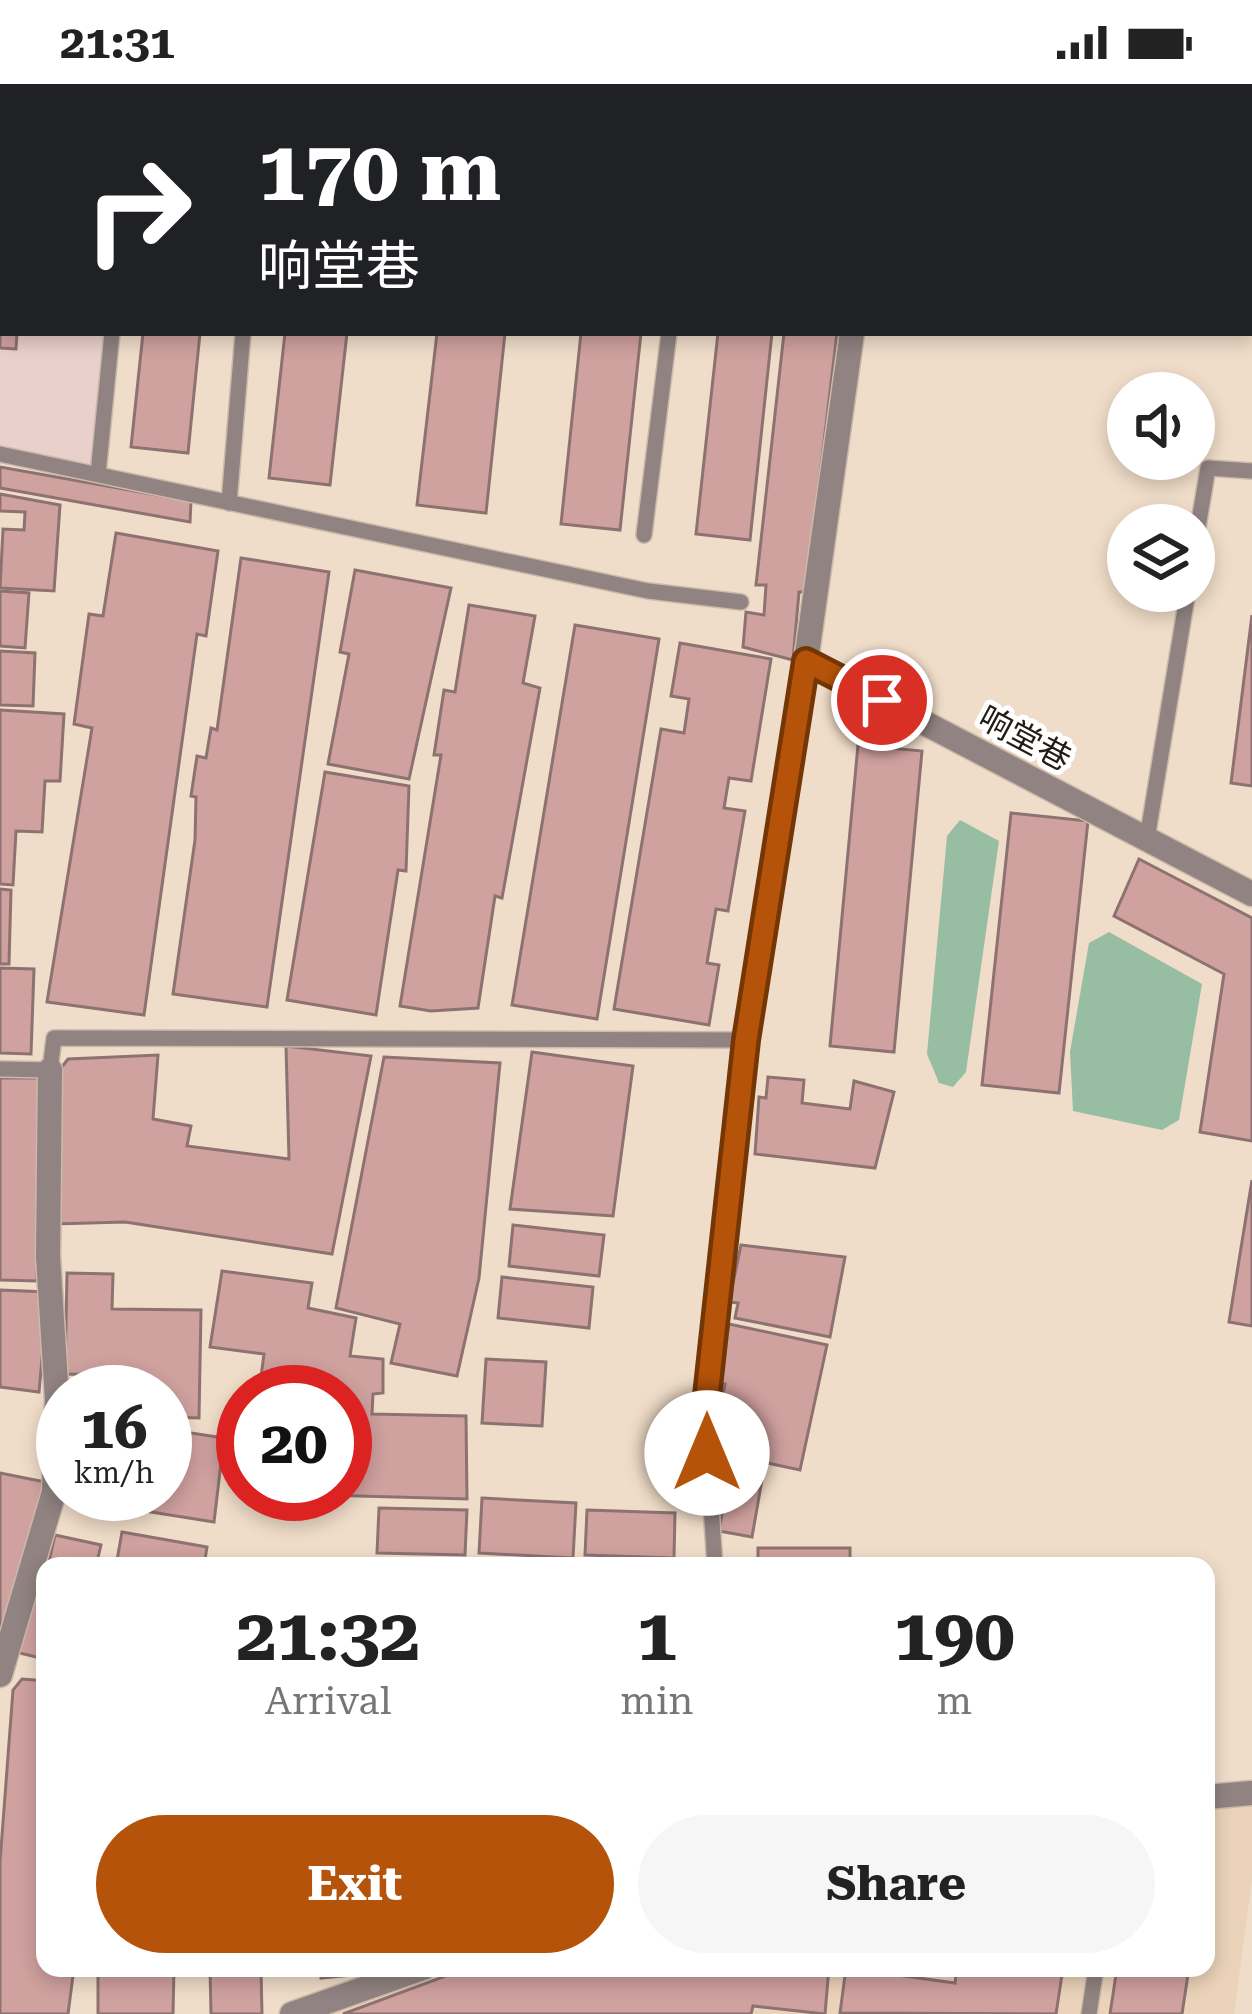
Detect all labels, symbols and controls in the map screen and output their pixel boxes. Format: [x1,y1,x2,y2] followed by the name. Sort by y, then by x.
[60,16,175,69] text: 21:31
[258,122,501,220] text: 170 m
[60,132,216,288] icon: right
[258,235,420,298] text: 响堂巷
[1107,372,1215,612] map controls
[1107,372,1215,480] button: sound
[1107,504,1215,612] button: layers
[831,649,933,751] pin
[849,667,915,733] icon: arrive
[972,698,1078,778] street label: 响堂巷
[216,1365,372,1521] speed limit sign: 20
[644,1390,770,1516] position arrow
[80,1392,148,1463] text: 16
[74,1455,154,1490] text: km/h
[236,1593,420,1678] text: 21:32
[637,1593,677,1678] text: 1
[894,1593,1015,1678] text: 190
[265,1678,392,1724] text: Arrival
[620,1678,694,1724] text: min
[936,1678,972,1724] text: m
[96,1815,614,1953] button: Exit
[638,1815,1155,1953] button: Share

